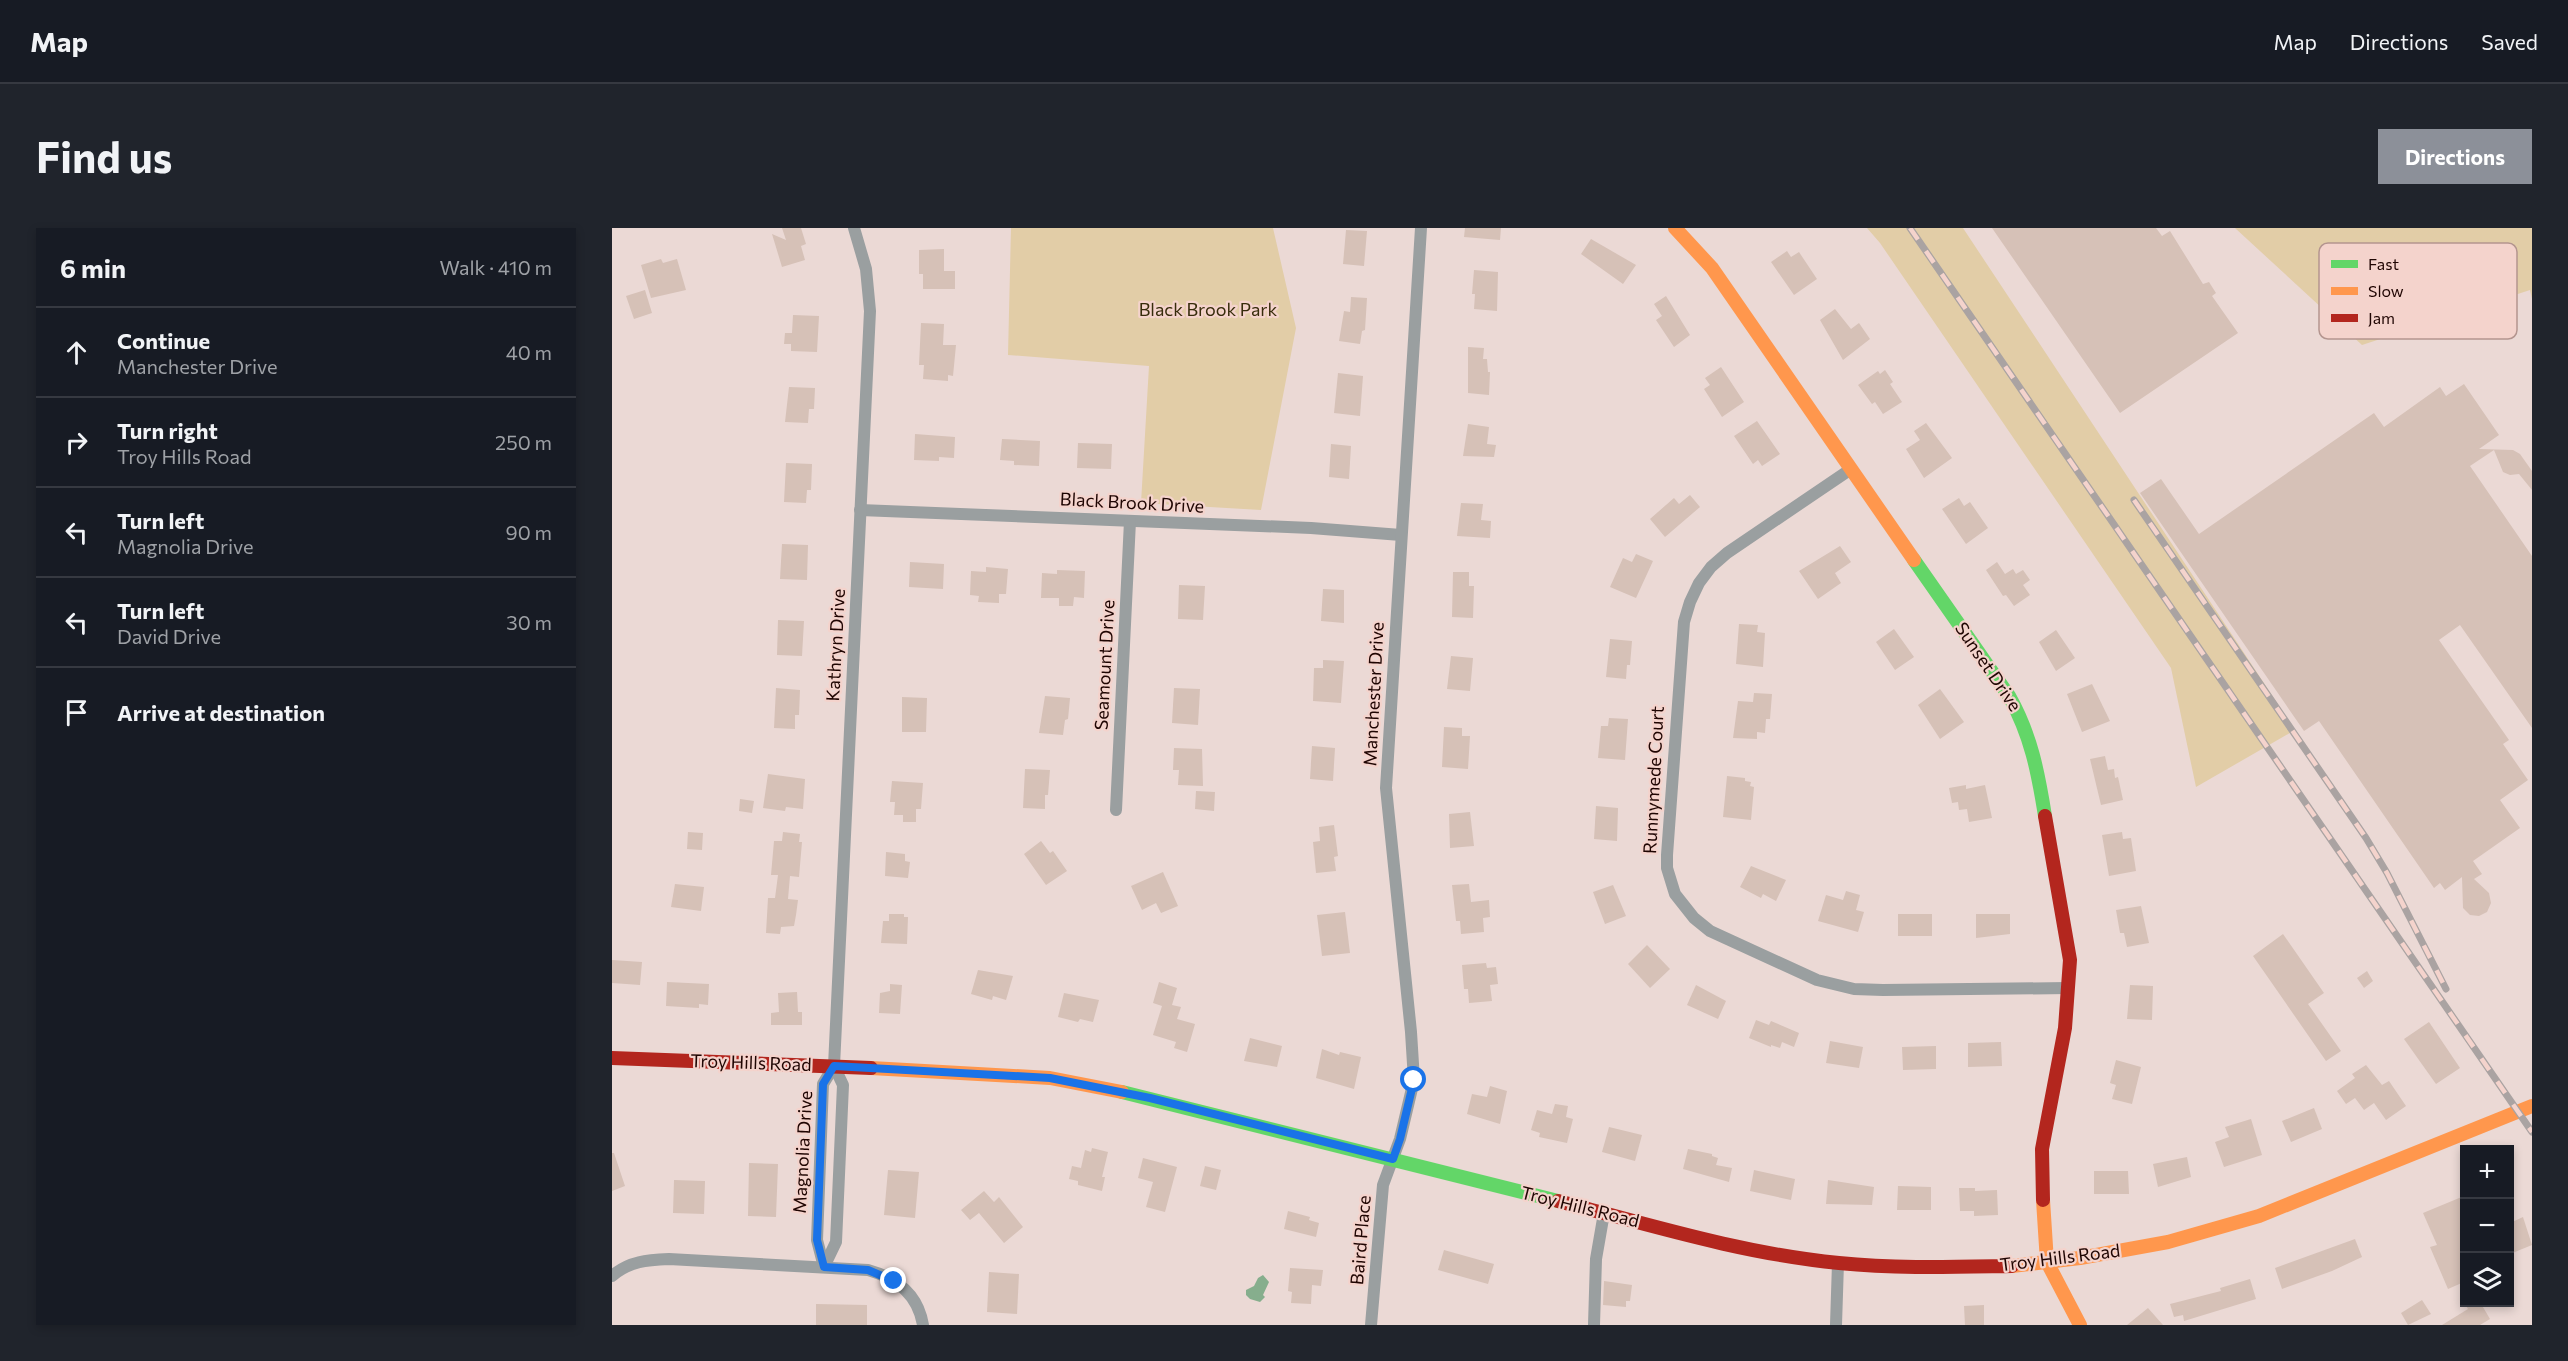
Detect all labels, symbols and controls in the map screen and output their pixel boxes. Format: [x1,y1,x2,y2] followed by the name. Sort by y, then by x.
[30,24,88,58] text: Map
[2274,29,2317,54] text: Map
[2350,29,2448,54] text: Directions
[2481,29,2538,54] text: Saved
[2378,129,2532,184] button: Directions
[36,130,172,182] text: Find us
[2319,243,2517,339] legend
[60,252,126,283] text: 6 min
[2368,254,2399,273] text: Fast
[440,255,552,279] text: Walk · 410 m
[2368,281,2404,300] text: Slow
[1139,298,1278,320] park label: Black Brook Park
[2368,308,2395,327] text: Jam
[117,327,210,354] text: Continue
[60,336,93,369] icon: ahead
[506,340,552,364] text: 40 m
[117,354,278,378] text: Manchester Drive
[117,417,218,444] text: Turn right
[60,426,93,459] icon: right
[495,430,552,454] text: 250 m
[117,444,252,468] text: Troy Hills Road
[1059,487,1205,517] street label: Black Brook Drive
[117,507,204,534] text: Turn left
[60,516,93,549] icon: left
[506,520,552,544] text: 90 m
[117,534,254,558] text: Magnolia Drive
[821,588,849,702] street label: Kathryn Drive
[117,597,204,624] text: Turn left
[1090,599,1118,731] street label: Seamount Drive
[60,606,93,639] icon: left
[506,610,552,634] text: 30 m
[1951,618,2027,715] street label: Sunset Drive
[1358,621,1388,767] street label: Manchester Drive
[117,624,221,648] text: David Drive
[60,696,93,729] icon: arrive
[117,699,325,726] text: Arrive at destination
[1638,705,1668,854] street label: Runnymede Court
[690,1049,812,1075] street label: Troy Hills Road
[1400,1066,1426,1092] route start
[788,1090,816,1214] street label: Magnolia Drive
[2460,1145,2514,1307] map controls
[2460,1145,2514,1199] button: +
[1519,1181,1642,1231] street label: Troy Hills Road
[1345,1194,1375,1286] street label: Baird Place
[2460,1199,2514,1253] button: −
[1998,1239,2121,1275] street label: Troy Hills Road
[2460,1253,2514,1307] button: layers
[880,1267,906,1293] route end

